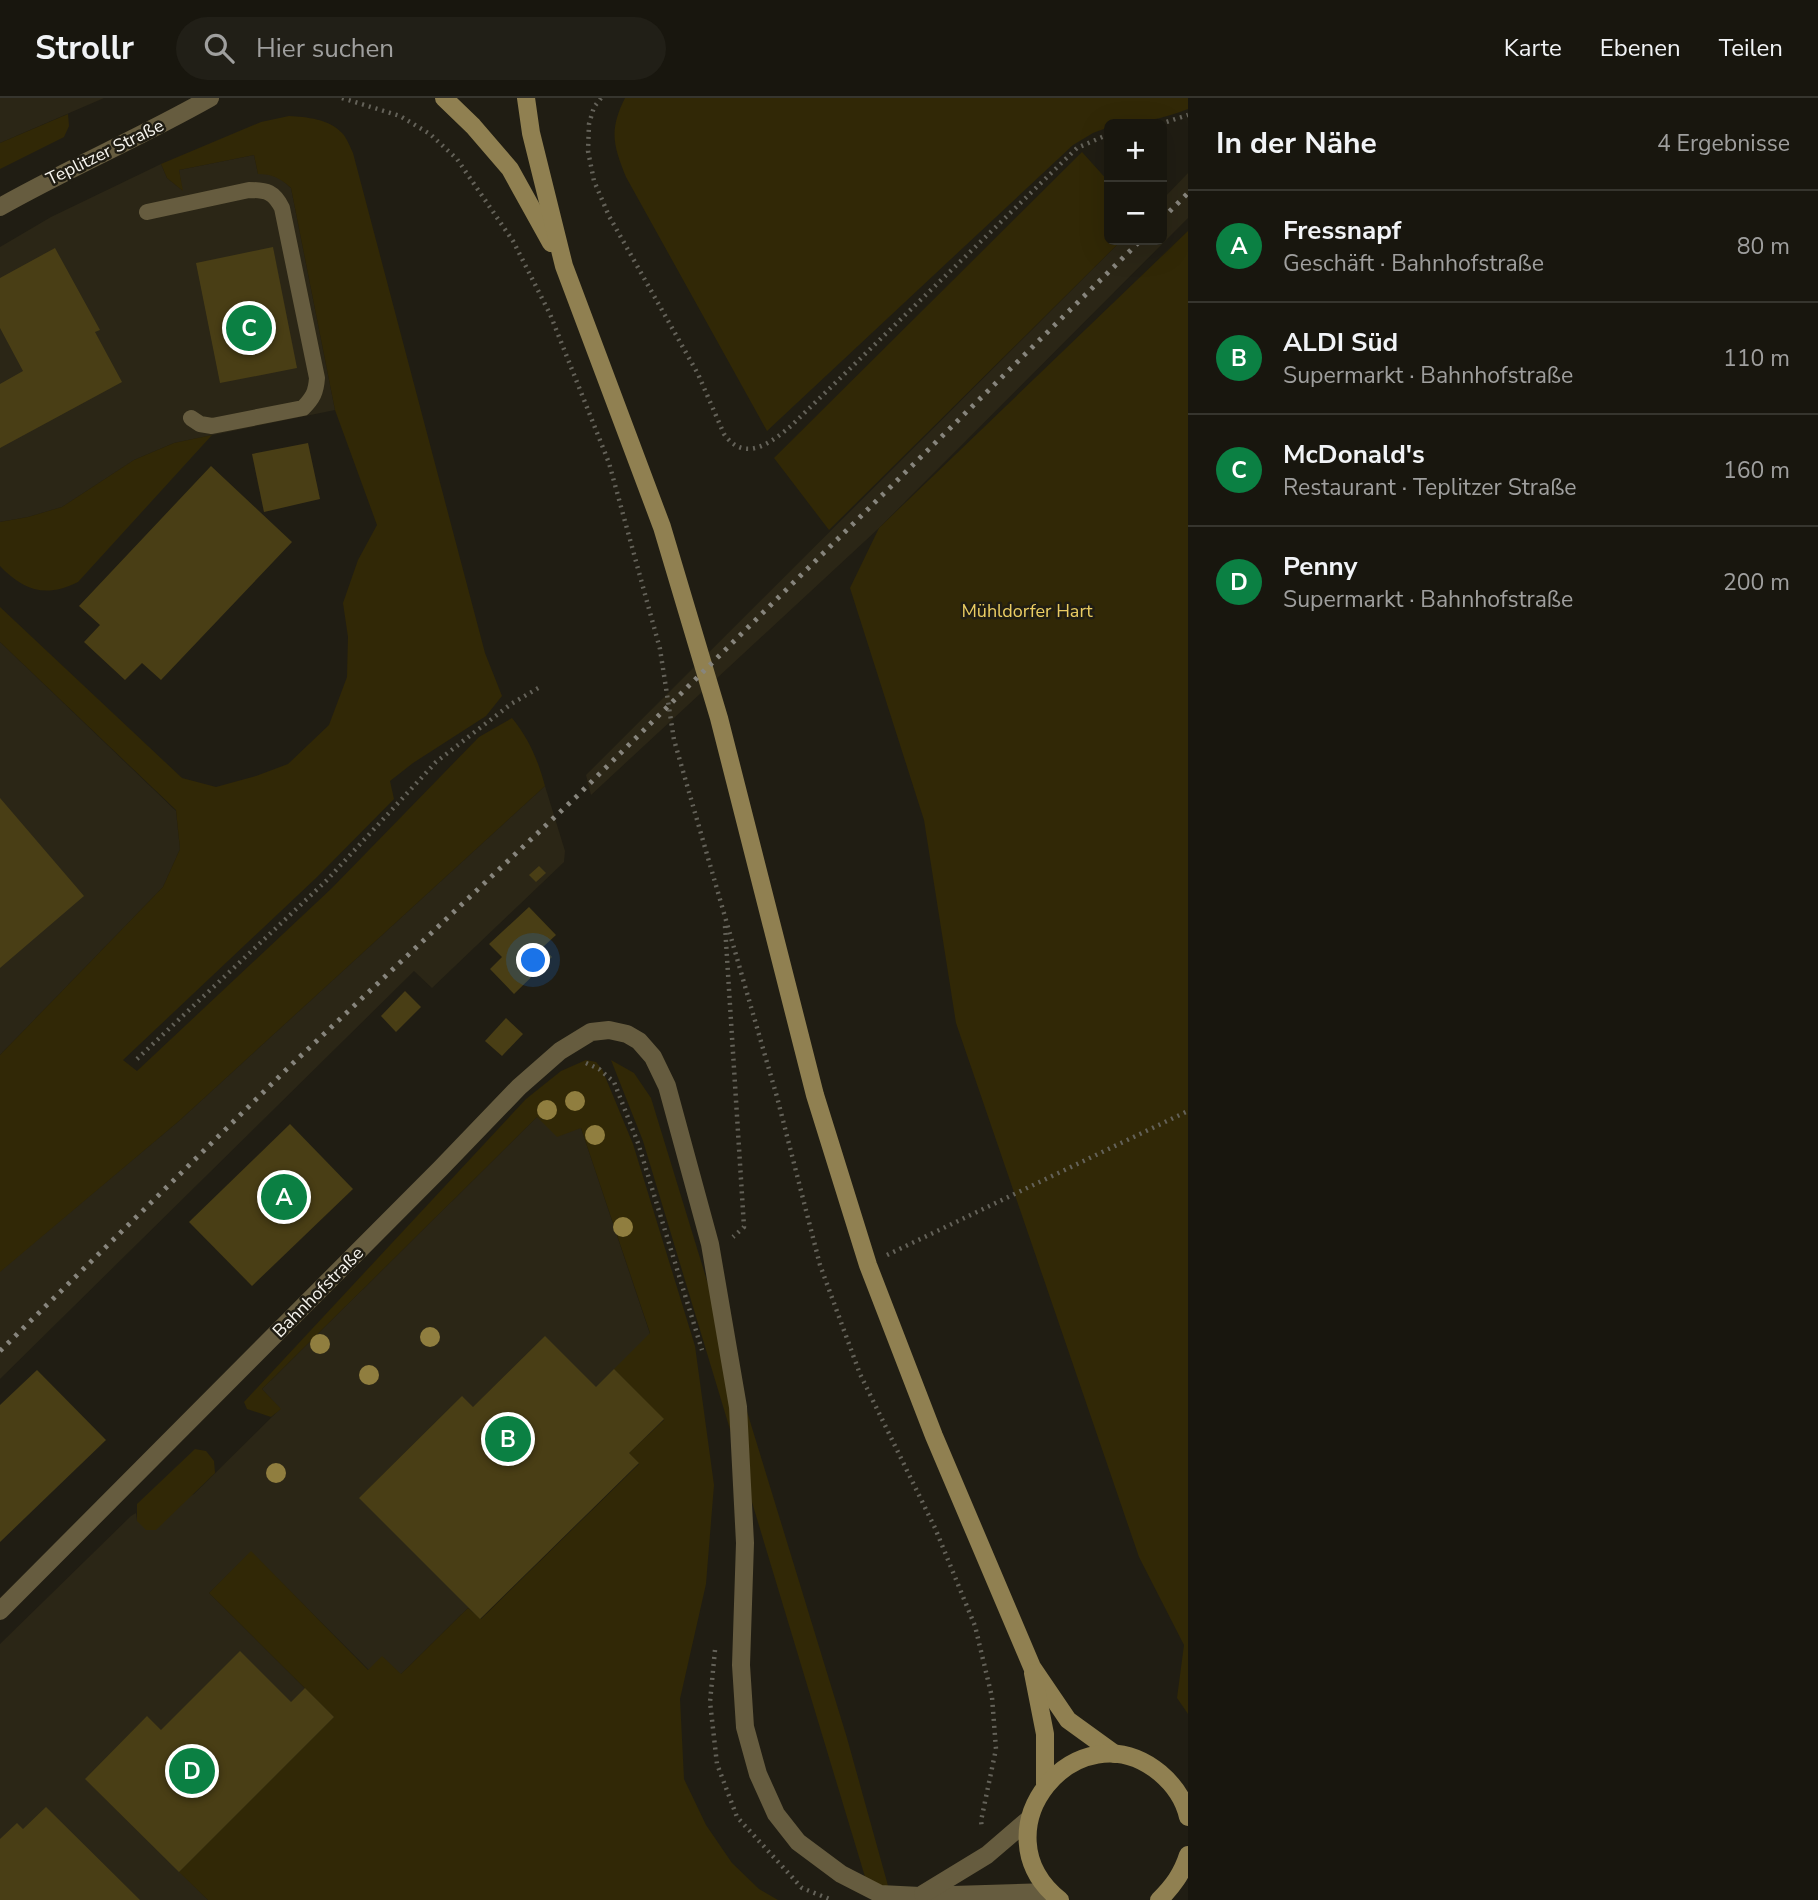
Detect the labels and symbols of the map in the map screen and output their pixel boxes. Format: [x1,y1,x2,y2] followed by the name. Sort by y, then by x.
[42,113,168,191] street label: Teplitzer Straße
[226,302,272,354] pin: C
[961,599,1093,623] park label: Mühldorfer Hart
[516,943,550,977] your location
[261,1171,307,1223] pin: A
[267,1241,369,1343] street label: Bahnhofstraße
[485,1413,531,1465] pin: B
[169,1745,215,1797] pin: D

